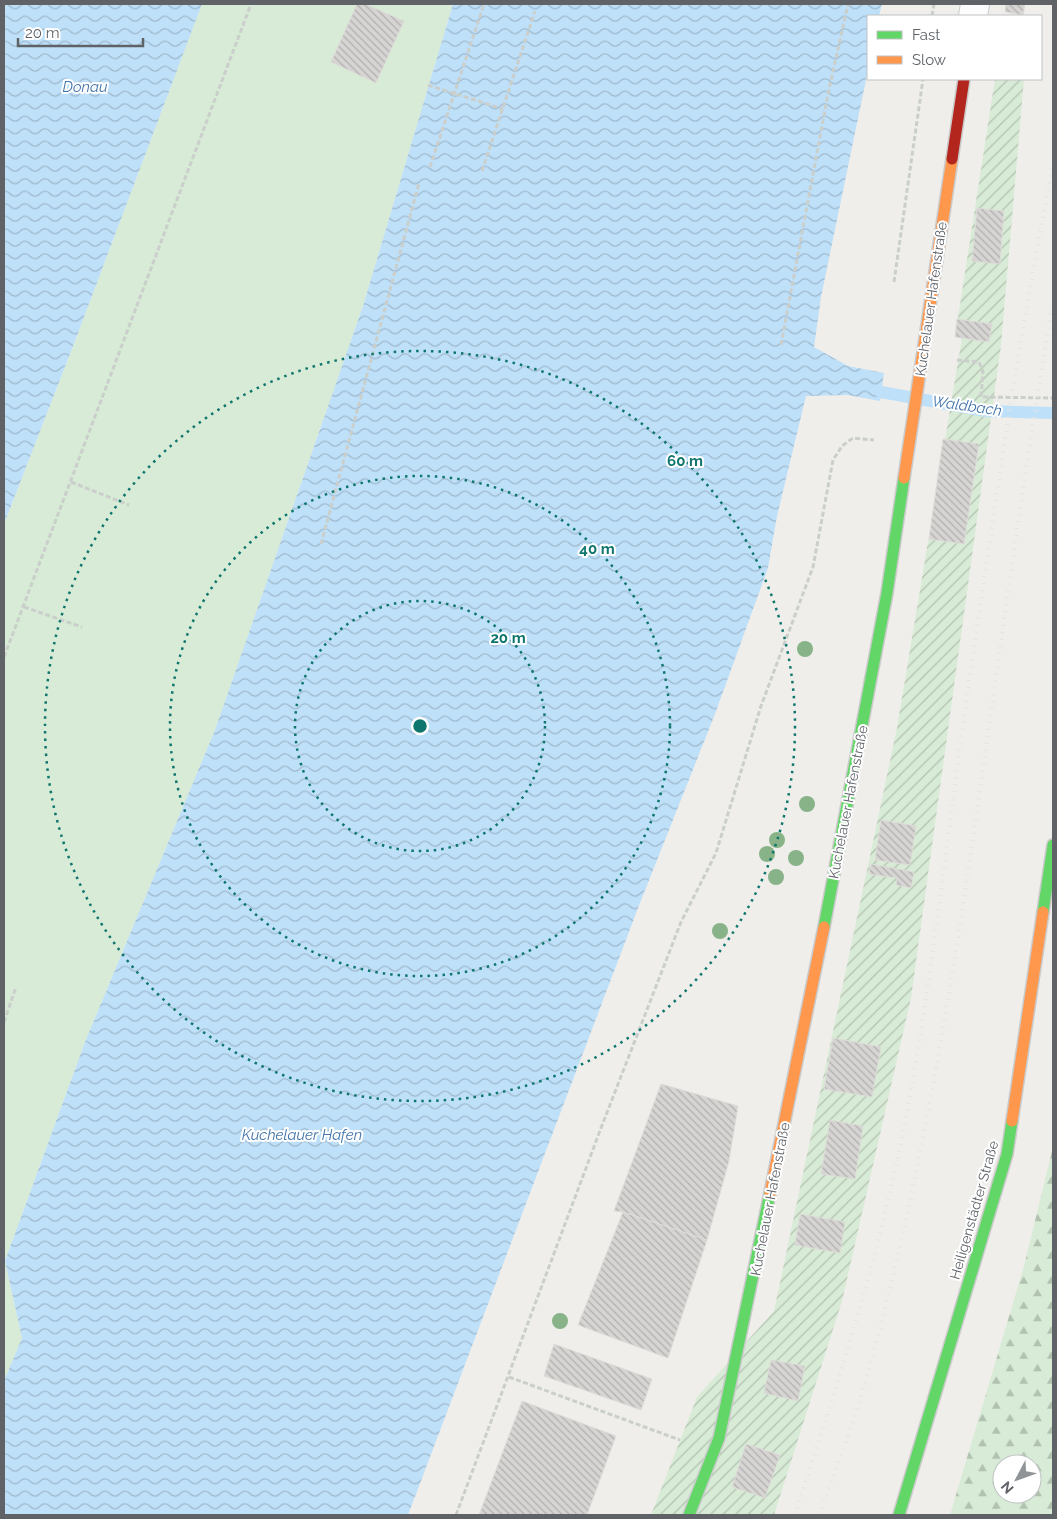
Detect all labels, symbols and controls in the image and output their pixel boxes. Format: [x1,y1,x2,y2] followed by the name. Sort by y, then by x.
[18,15,142,47] scale bar
[867,15,1042,80] legend
[25,24,60,42] text: 20 m
[912,26,940,44] text: Fast
[912,51,946,69] text: Slow
[63,78,108,96] water label: Donau
[912,221,950,377] street label: Kuchelauer Hafenstraße
[931,392,1003,420] water label: Waldbach
[667,452,703,470] text: 60 m
[579,540,615,558] text: 40 m
[490,629,526,647] text: 20 m
[411,717,429,735] centre of rings
[825,724,871,880] street label: Kuchelauer Hafenstraße
[747,1121,793,1277] street label: Kuchelauer Hafenstraße
[242,1126,362,1144] water label: Kuchelauer Hafen
[947,1139,1001,1281] street label: Heiligenstädter Straße
[992,1454,1042,1504] north arrow
[998,1478,1017,1497] text: N

